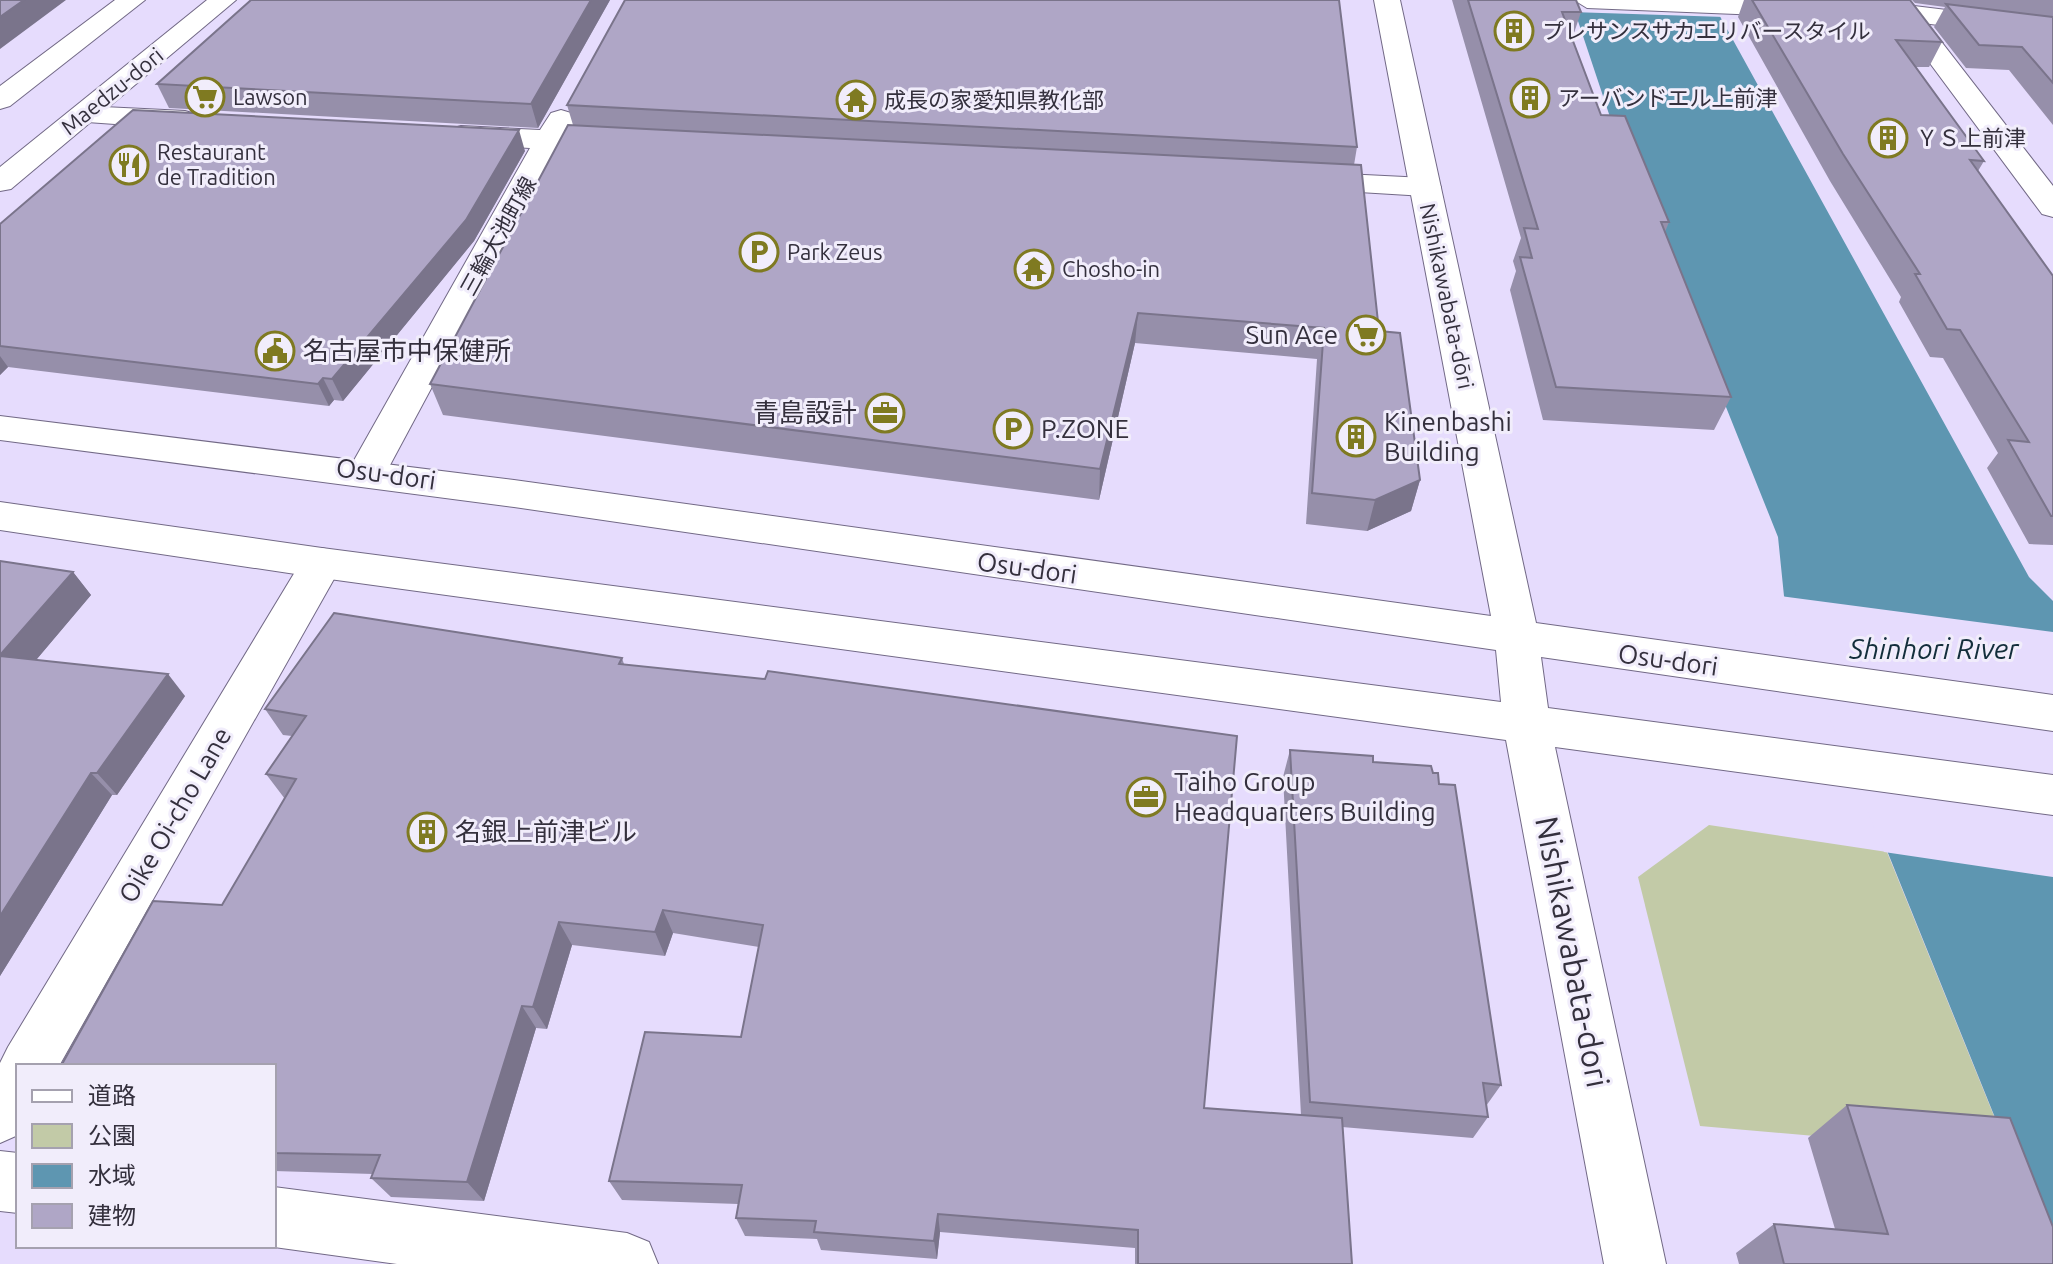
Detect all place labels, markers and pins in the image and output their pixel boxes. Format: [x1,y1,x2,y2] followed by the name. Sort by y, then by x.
[1493,10,1535,52] building icon: プレサンスサカエリバースタイル
[1542,18,1870,43] place label: プレサンスサカエリバースタイル
[184,76,226,118] supermarket icon: Lawson
[1509,77,1551,119] building icon: アーバンドエル上前津
[835,79,877,121] temple icon: 成長の家愛知県教化部
[233,84,308,109] place label: Lawson
[1558,85,1778,110] place label: アーバンドエル上前津
[884,87,1104,112] place label: 成長の家愛知県教化部
[1867,117,1909,159] building icon: ＹＳ上前津
[1916,125,2026,150] place label: ＹＳ上前津
[157,139,276,189] place label: Restaurant de Tradition
[108,144,150,186] restaurant icon: Restaurant de Tradition
[738,231,780,273] parking icon: Park Zeus
[787,239,882,264] place label: Park Zeus
[1013,248,1055,290] temple icon: Chosho-in
[1062,256,1160,281] place label: Chosho-in
[1345,314,1387,356] supermarket icon: Sun Ace
[1245,320,1338,349] place label: Sun Ace
[254,330,296,372] public building icon: 名古屋市中保健所
[303,336,511,365] place label: 名古屋市中保健所
[864,392,906,434] office icon: 青島設計
[753,398,857,427] place label: 青島設計
[1384,407,1512,466] place label: Kinenbashi Building
[992,408,1034,450] parking icon: P.ZONE
[1041,414,1129,443] place label: P.ZONE
[1335,416,1377,458] building icon: Kinenbashi Building
[1174,767,1436,826] place label: Taiho Group Headquarters Building
[1125,776,1167,818] office icon: Taiho Group Headquarters Building
[406,811,448,853] building icon: 名銀上前津ビル
[455,817,637,846] place label: 名銀上前津ビル

